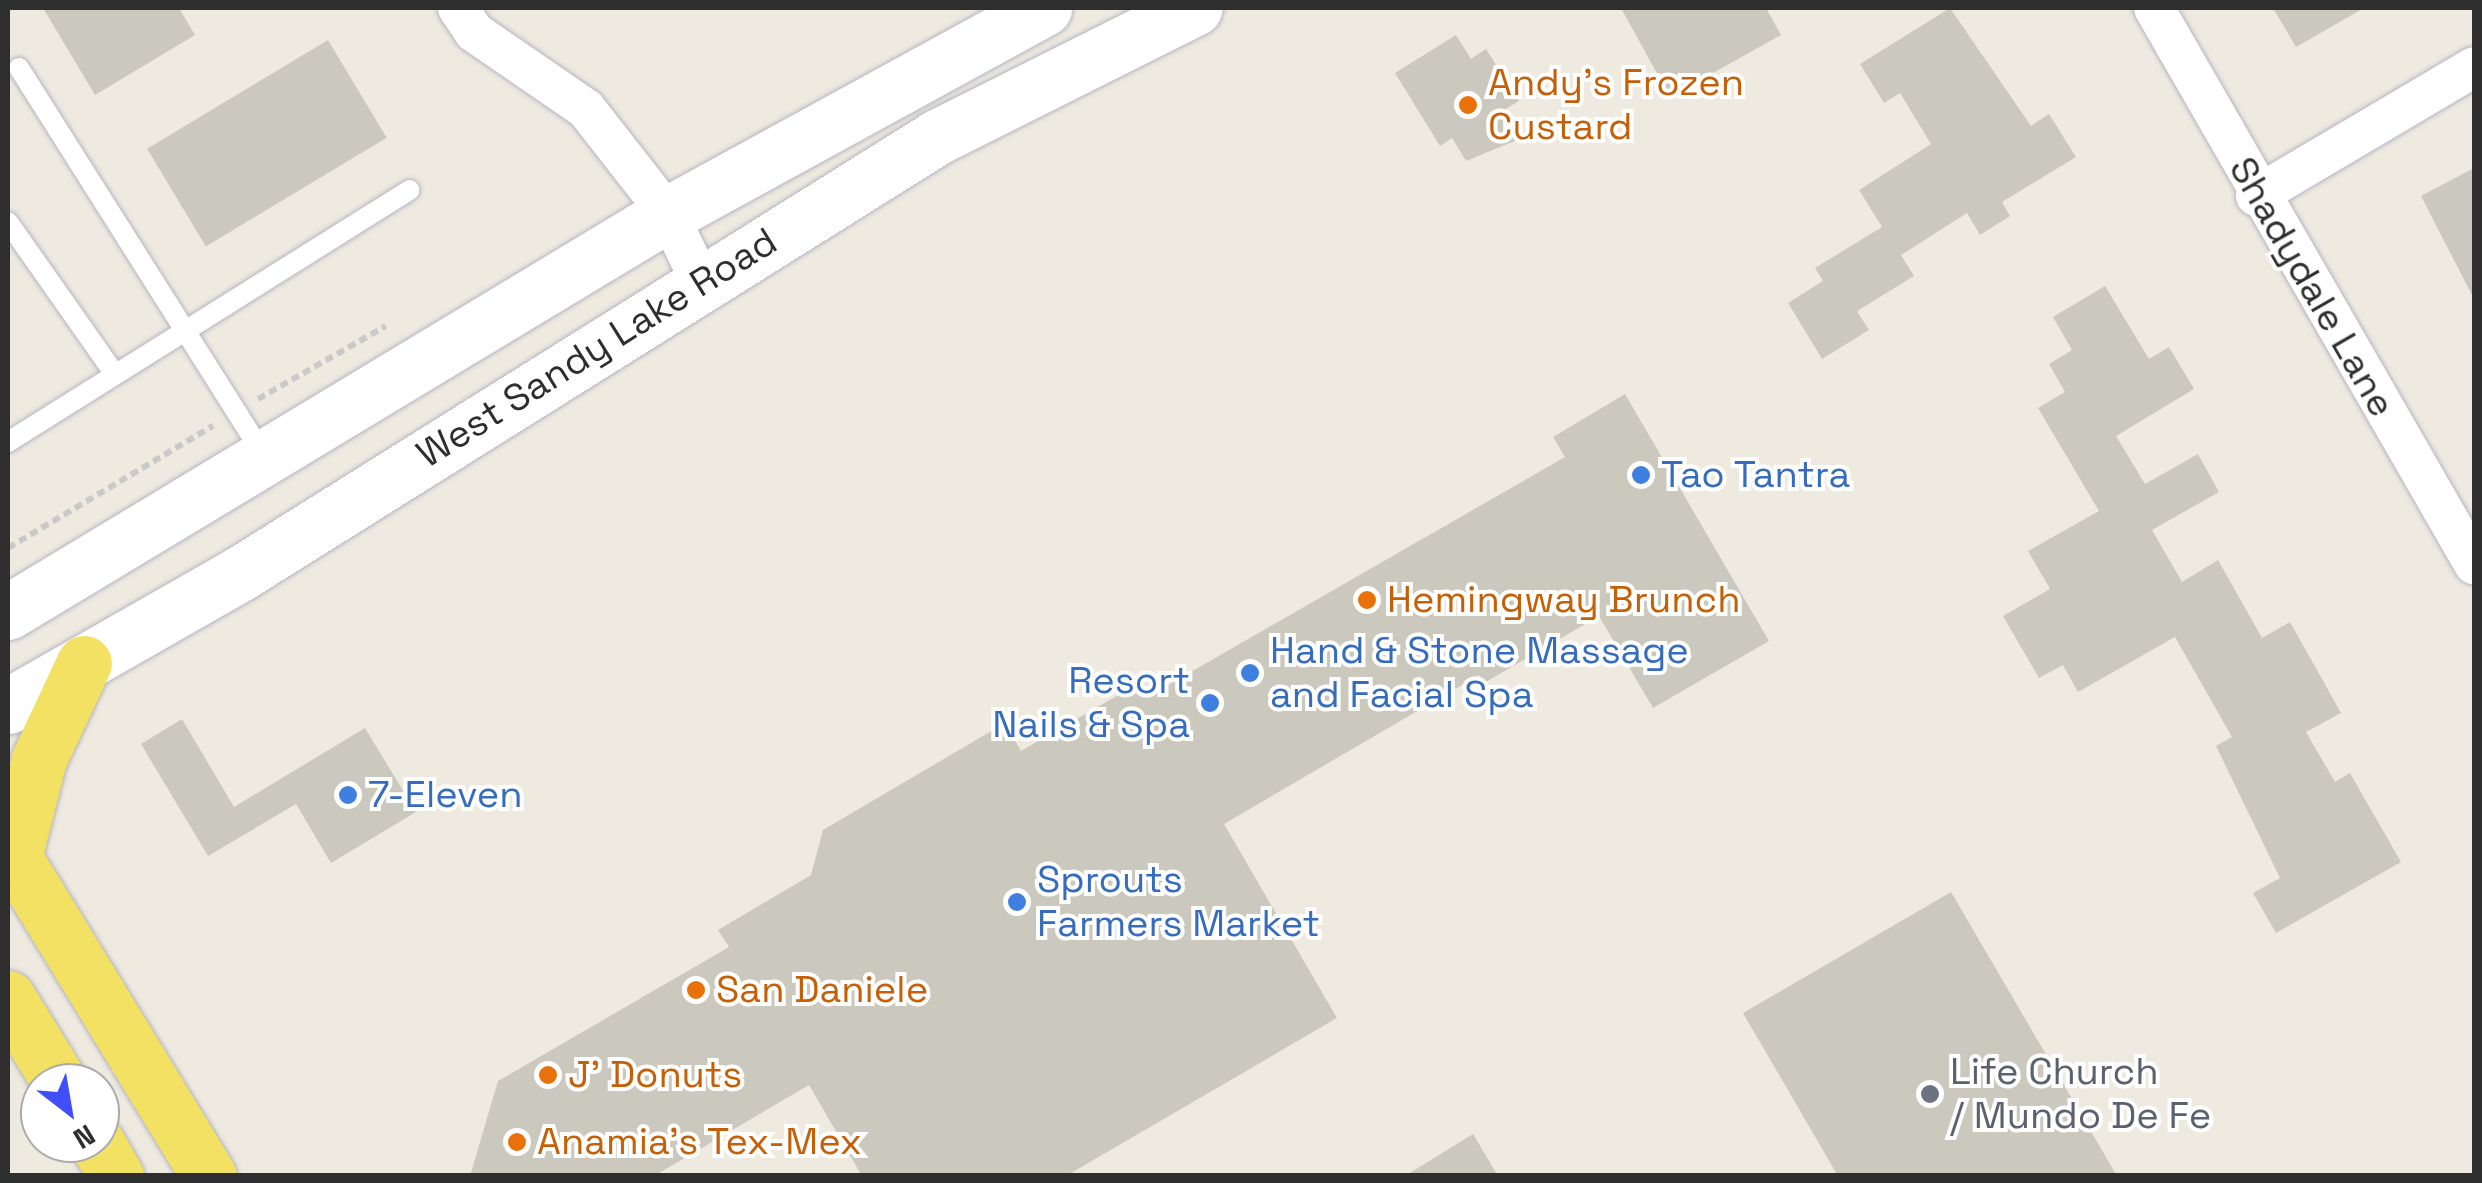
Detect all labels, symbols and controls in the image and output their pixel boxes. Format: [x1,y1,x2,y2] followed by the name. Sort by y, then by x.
[1488,60,1744,150] place label: Andy's Frozen Custard
[1457,94,1479,116] marker: Andy's Frozen Custard
[2219,149,2405,425] street label: Shadydale Lane
[409,219,785,477] street label: West Sandy Lake Road
[1661,452,1851,498] place label: Tao Tantra
[1630,464,1652,486] marker: Tao Tantra
[1387,577,1741,623] place label: Hemingway Brunch
[1356,589,1378,611] marker: Hemingway Brunch
[1270,628,1689,718] place label: Hand & Stone Massage and Facial Spa
[992,658,1190,748] place label: Resort Nails & Spa
[1239,662,1261,684] marker: Hand & Stone Massage and Facial Spa
[1199,692,1221,714] marker: Resort Nails & Spa
[368,772,522,818] place label: 7-Eleven
[337,784,359,806] marker: 7-Eleven
[1037,857,1320,946] place label: Sprouts Farmers Market
[1006,891,1028,913] marker: Sprouts Farmers Market
[716,967,928,1013] place label: San Daniele
[685,979,707,1001] marker: San Daniele
[1950,1049,2211,1138] place label: Life Church / Mundo De Fe
[568,1052,742,1098] place label: J' Donuts
[20,1063,120,1163] north arrow
[537,1064,559,1086] marker: J' Donuts
[1919,1083,1941,1105] marker: Life Church / Mundo De Fe
[67,1117,102,1157] text: N
[537,1119,863,1165] place label: Anamia's Tex-Mex
[506,1131,528,1153] marker: Anamia's Tex-Mex

